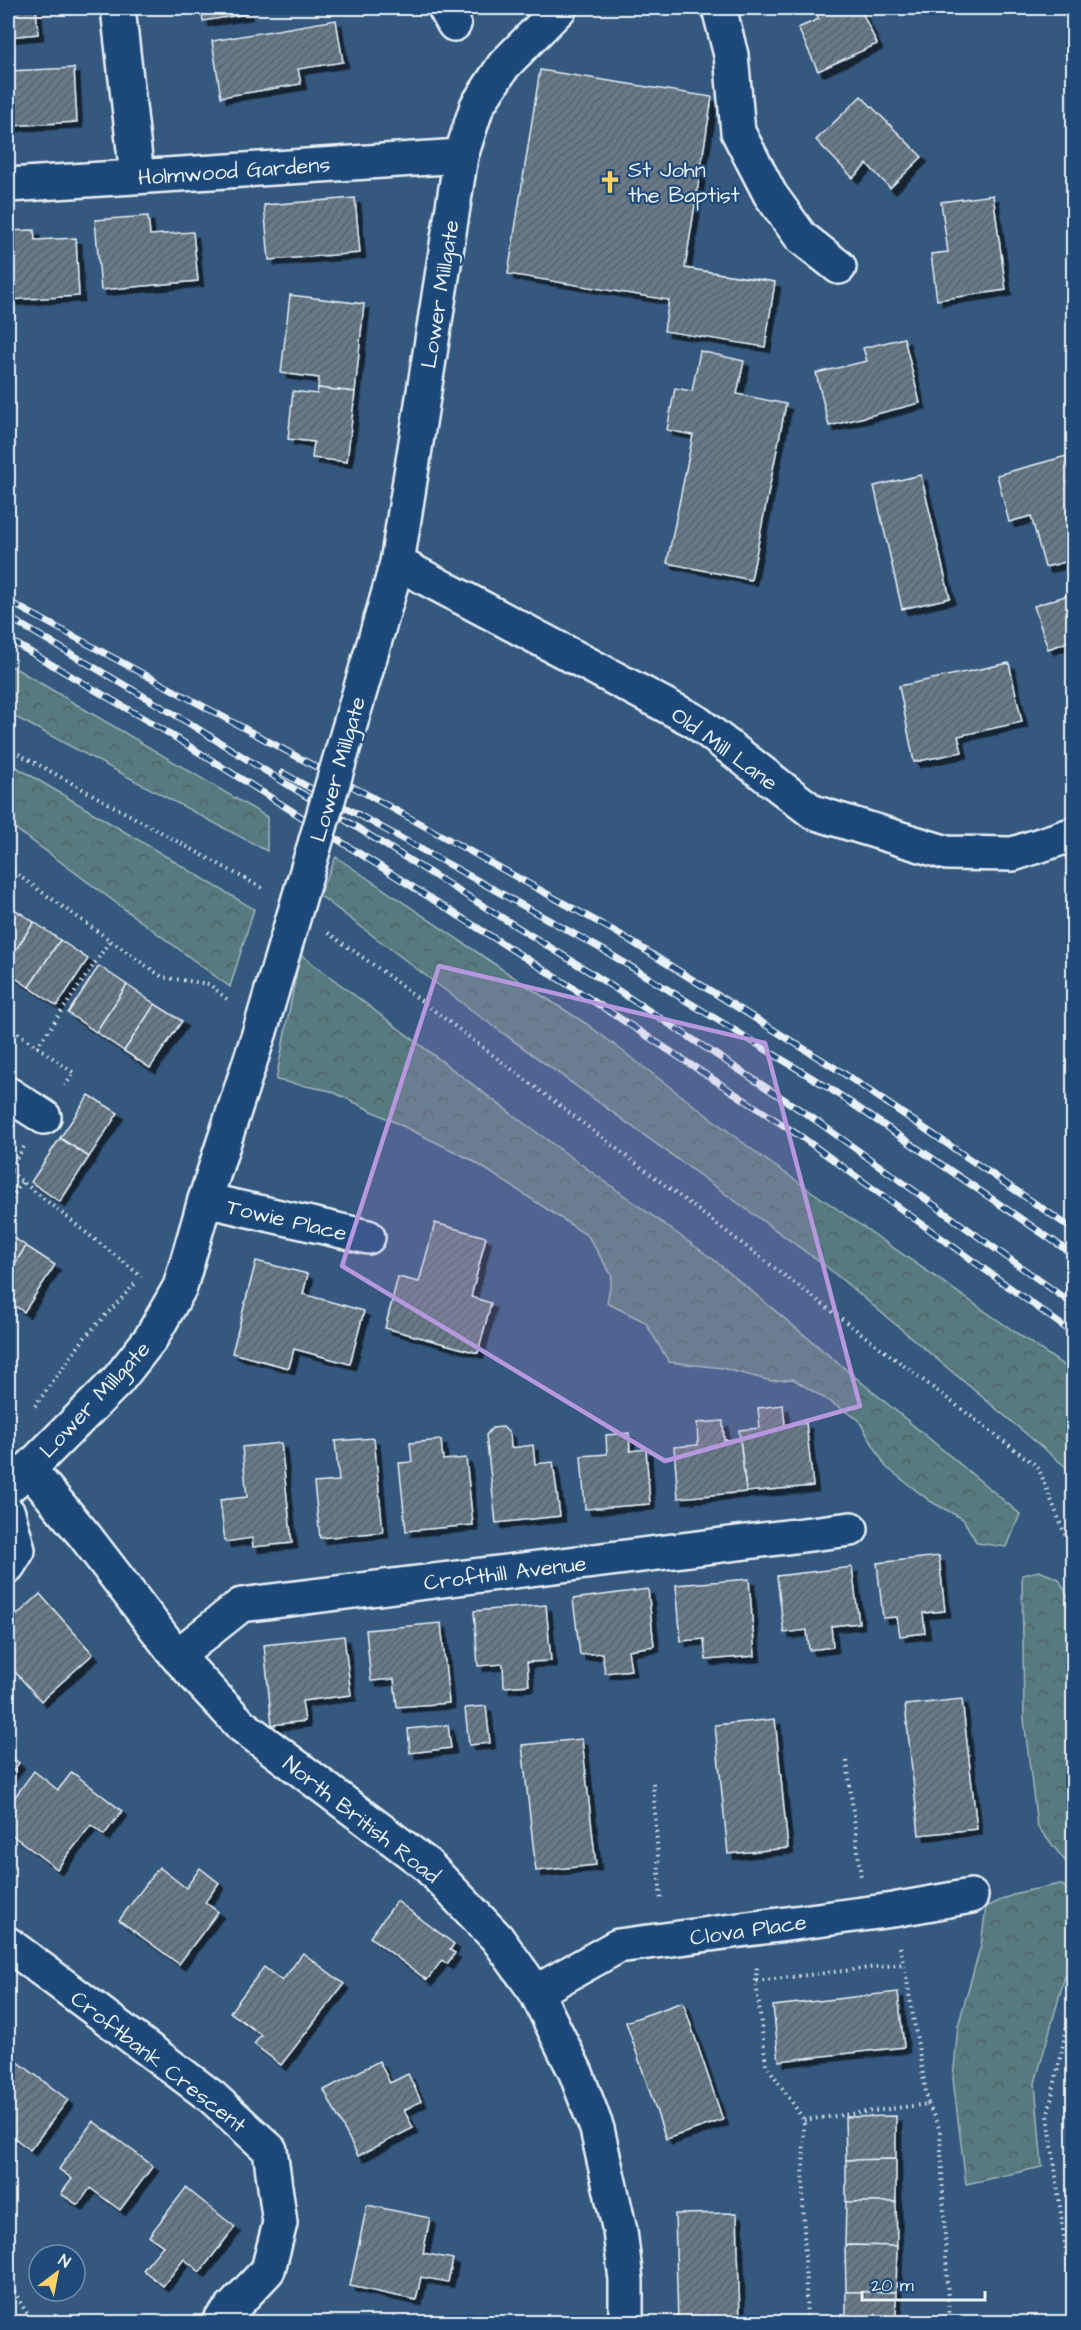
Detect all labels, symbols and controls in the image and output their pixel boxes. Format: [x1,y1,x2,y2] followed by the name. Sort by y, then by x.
[137,149,331,194] street label: Holmwood Gardens
[628,155,740,211] place label: St John the Baptist
[597,169,623,195] church icon: St John the Baptist
[413,218,469,371] street label: Lower Millgate
[303,693,375,846] street label: Lower Millgate
[664,700,784,799] street label: Old Mill Lane
[224,1192,350,1249] street label: Towie Place
[33,1335,158,1466] street label: Lower Millgate
[422,1548,588,1599] street label: Crofthill Avenue
[276,1749,446,1891] street label: North British Road
[688,1907,809,1954] street label: Clova Place
[64,1984,253,2141] street label: Croftbank Crescent
[27,2243,87,2303] north arrow
[54,2249,75,2273] text: N
[862,2264,985,2302] scale bar
[871,2273,914,2298] text: 20 m

